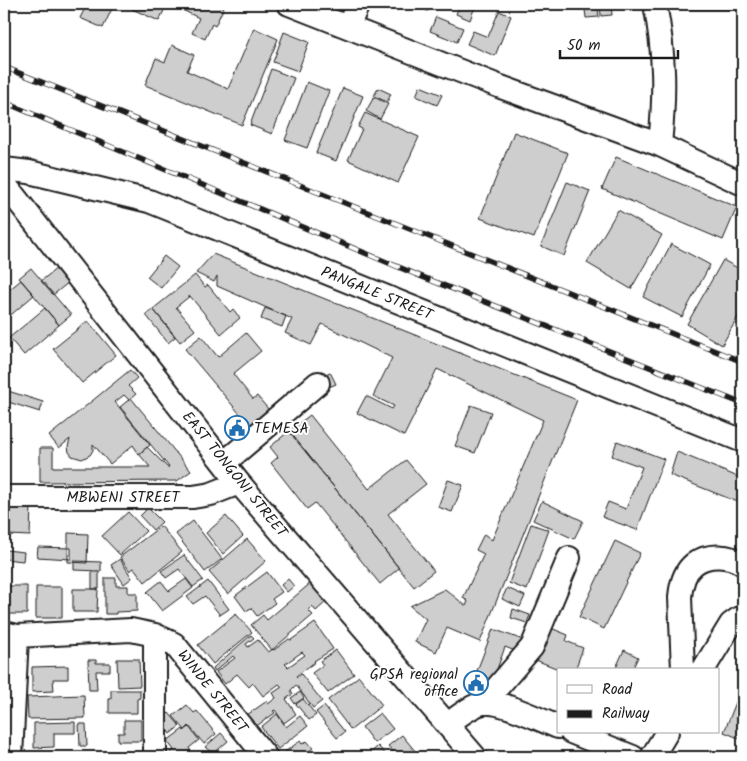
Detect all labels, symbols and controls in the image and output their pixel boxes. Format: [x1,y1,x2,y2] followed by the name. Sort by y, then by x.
[560,28,677,60] scale bar
[567,34,601,58] text: 50 m
[317,261,438,328] street label: PANGALE STREET
[176,406,294,545] street label: EAST TONGONI STREET
[224,415,250,441] public building icon: TEMESA
[254,417,309,441] place label: TEMESA
[66,486,181,510] street label: MBWENI STREET
[171,645,255,740] street label: WINDE STREET
[370,663,458,704] place label: GPSA regional office
[557,668,720,734] legend
[463,670,489,696] public building icon: GPSA regional office
[602,678,633,702] text: Road
[602,702,650,726] text: Railway

